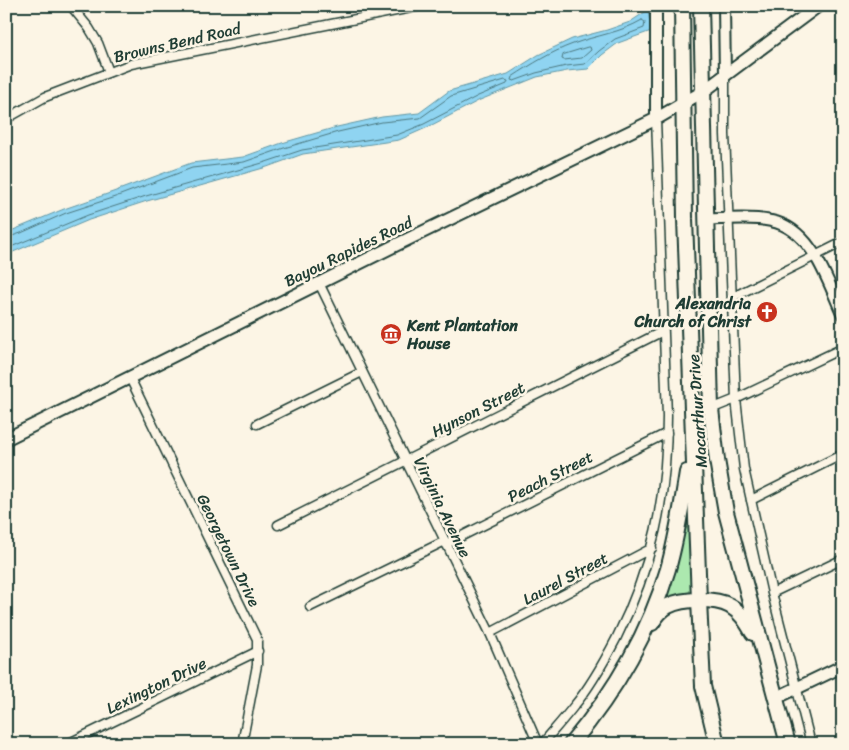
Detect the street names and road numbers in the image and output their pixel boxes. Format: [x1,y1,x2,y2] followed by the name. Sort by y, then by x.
[111,13,245,71] street label: Browns Bend Road
[279,207,419,295] street label: Bayou Rapides Road
[679,353,716,469] street label: Macarthur Drive
[426,373,530,446] street label: Hynson Street
[502,442,598,510] street label: Peach Street
[405,451,480,563] street label: Virginia Avenue
[189,489,269,612] street label: Georgetown Drive
[517,544,613,613] street label: Laurel Street
[101,649,211,722] street label: Lexington Drive

